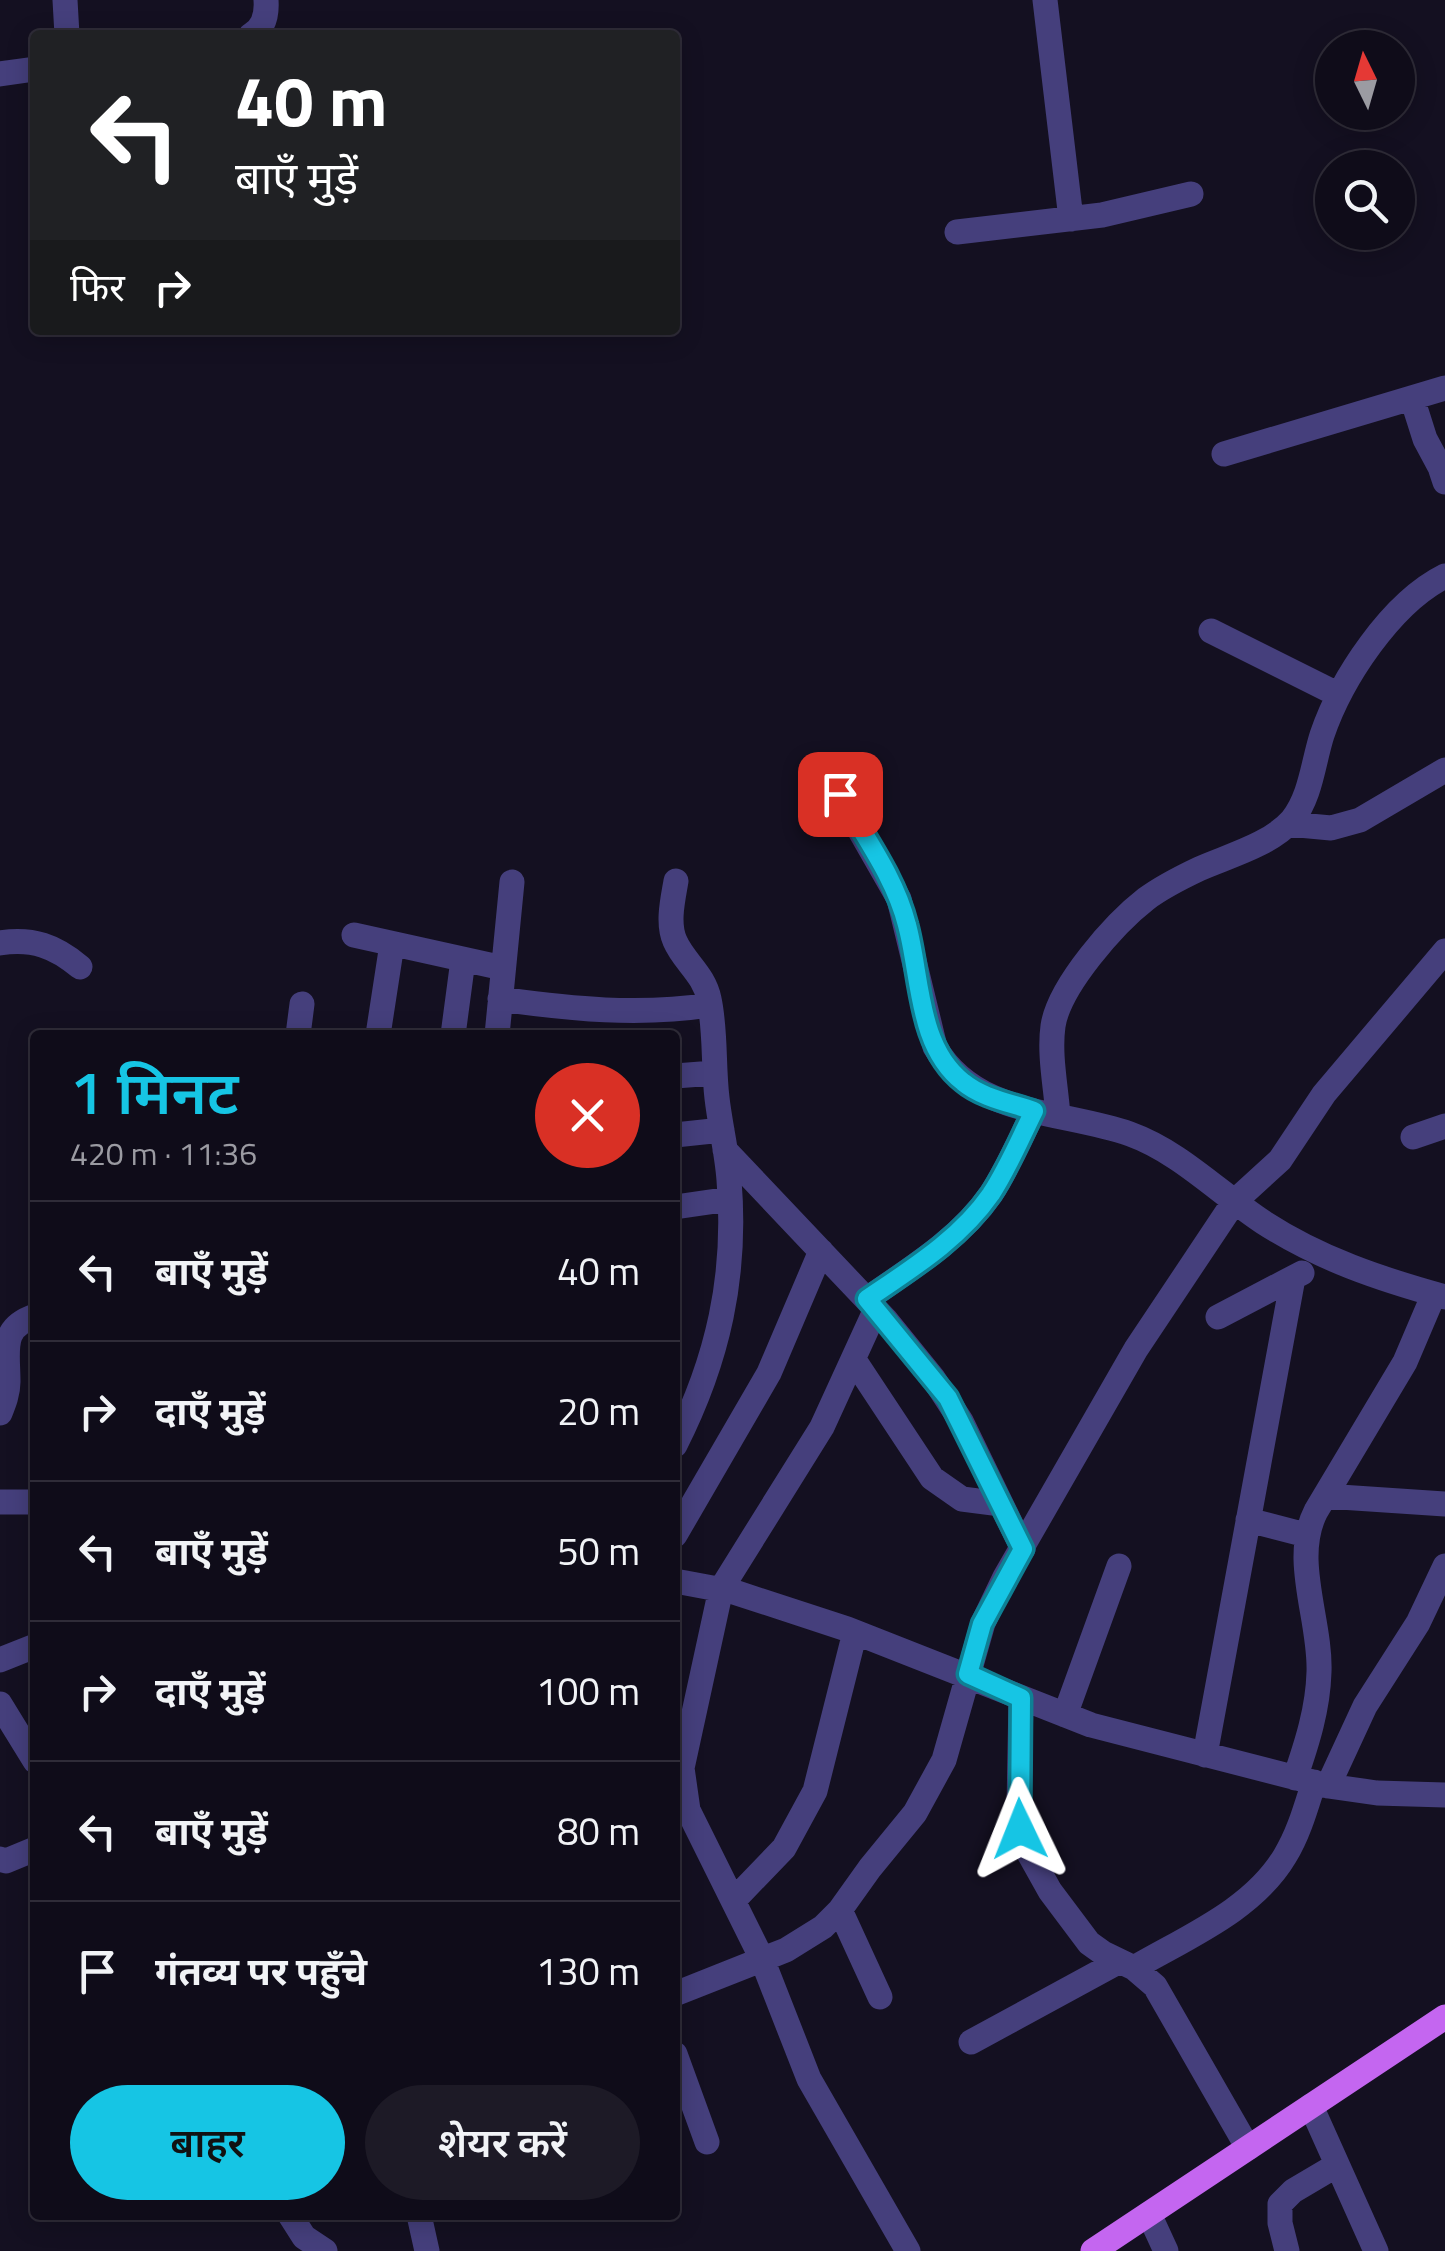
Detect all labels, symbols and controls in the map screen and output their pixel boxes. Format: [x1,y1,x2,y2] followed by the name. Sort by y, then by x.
[1315,30,1415,130] north arrow
[1315,30,1415,250] map controls
[235,47,388,153] text: 40 m
[70,70,200,200] icon: left
[235,143,358,211] text: बाएँ मुड़ें
[1315,150,1415,250] button: search
[70,258,125,316] text: फिर
[145,260,200,315] icon: right
[798,752,883,837] pin
[813,767,868,822] icon: arrive
[70,1046,239,1137] text: 1 मिनट
[535,1063,640,1168] button: close
[70,1129,257,1177] text: 420 m · 11:36
[155,1242,268,1300] text: बाएँ मुड़ें
[557,1242,640,1300] text: 40 m
[70,1244,125,1299] icon: left
[155,1382,265,1440] text: दाएँ मुड़ें
[557,1382,640,1440] text: 20 m
[70,1384,125,1439] icon: right
[155,1522,268,1580] text: बाएँ मुड़ें
[557,1522,640,1580] text: 50 m
[70,1524,125,1579] icon: left
[155,1662,265,1720] text: दाएँ मुड़ें
[536,1662,640,1720] text: 100 m
[70,1664,125,1719] icon: right
[968,1777,1072,1881] position arrow
[155,1802,268,1860] text: बाएँ मुड़ें
[557,1802,640,1860] text: 80 m
[70,1804,125,1859] icon: left
[155,1942,367,2000] text: गंतव्य पर पहुँचे
[536,1942,640,2000] text: 130 m
[70,1944,125,1999] icon: arrive
[70,2085,345,2200] button: बाहर
[365,2085,640,2200] button: शेयर करें

